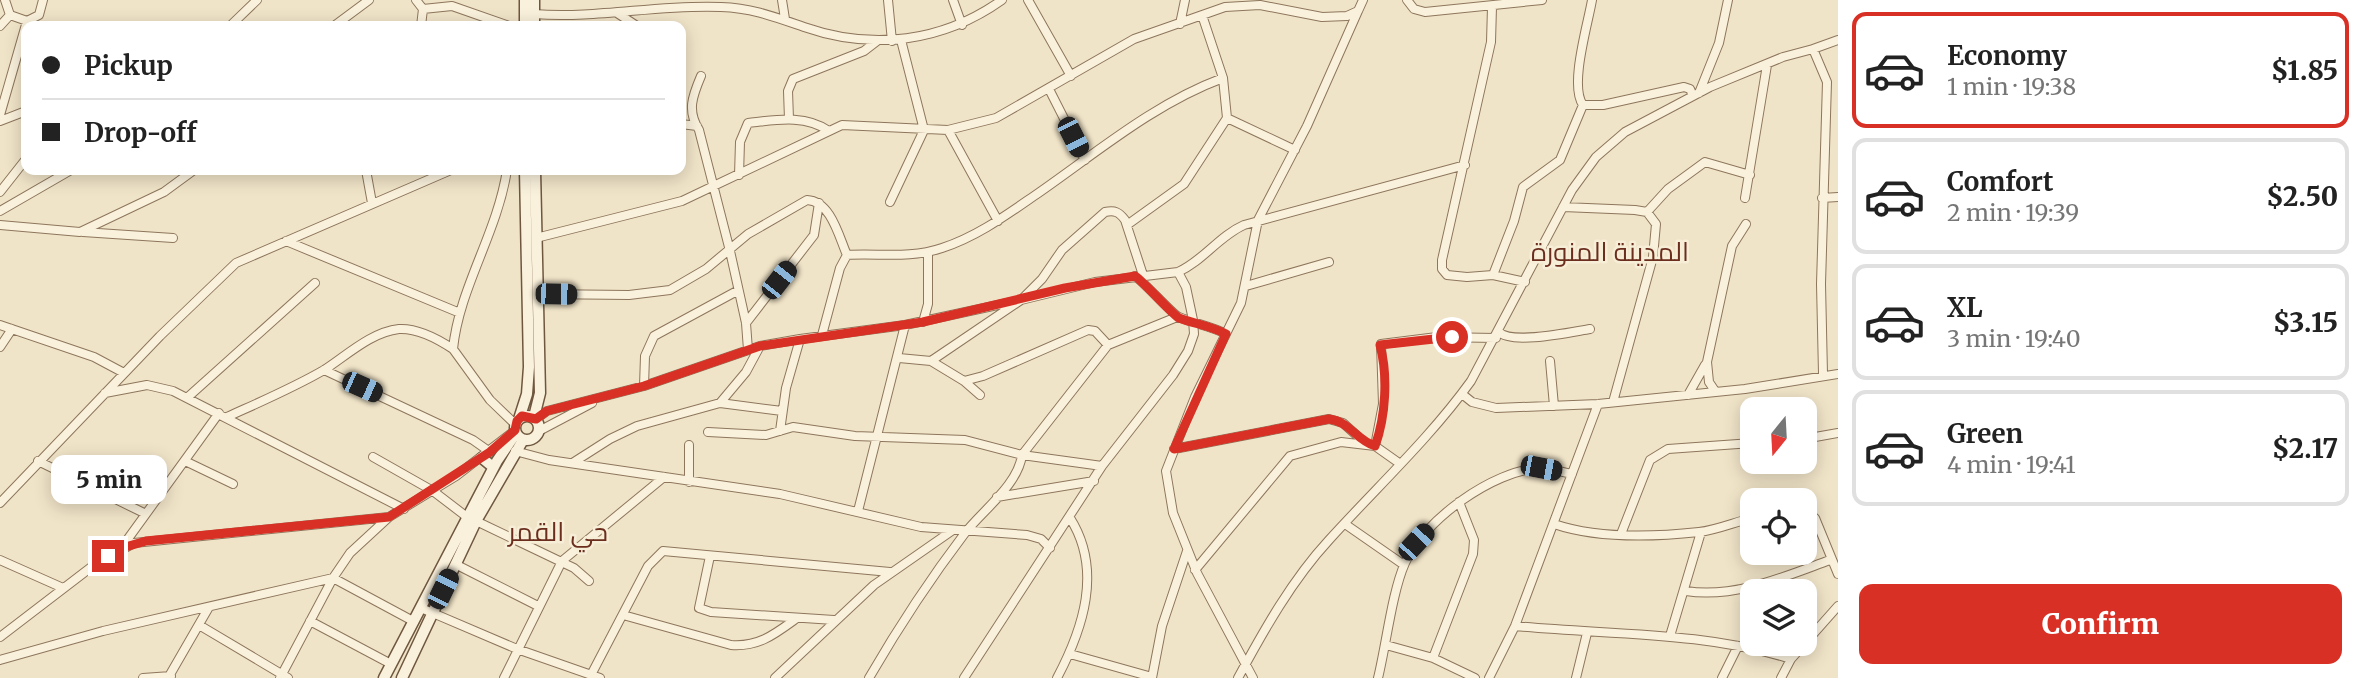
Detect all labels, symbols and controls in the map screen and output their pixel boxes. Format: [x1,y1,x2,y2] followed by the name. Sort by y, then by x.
[1863,39,1926,102] icon: car
[1947,39,2067,72] text: Economy
[84,49,173,82] text: Pickup
[2271,54,2338,87] text: $1.85
[1947,72,2076,101] text: 1 min · 19:38
[1055,114,1092,160] car
[84,116,197,149] text: Drop-off
[1863,165,1926,228] icon: car
[1947,165,2053,198] text: Comfort
[2266,180,2338,213] text: $2.50
[1947,198,2079,227] text: 2 min · 19:39
[1531,235,1689,268] district label: المدينة المنورة
[758,257,801,303] car
[535,283,578,305] car
[1863,291,1926,354] icon: car
[1947,291,1983,324] text: XL
[2273,306,2338,339] text: $3.15
[1436,321,1468,353] route start
[1947,324,2081,353] text: 3 min · 19:40
[339,369,386,405] car
[1740,397,1816,474] north arrow
[1740,397,1817,656] map controls
[1863,417,1926,480] icon: car
[1947,417,2023,450] text: Green
[2272,432,2338,465] text: $2.17
[1947,450,2076,479] text: 4 min · 19:41
[50,454,166,504] callout: 5 min
[1519,454,1564,482] car
[76,465,142,494] text: 5 min
[1740,488,1817,565] button: locate
[506,515,608,553] district label: حي القمر
[1394,519,1439,565] car
[92,540,124,572] route end
[425,566,462,612] car
[1740,579,1817,656] button: layers
[1859,584,2342,664] button: Confirm

